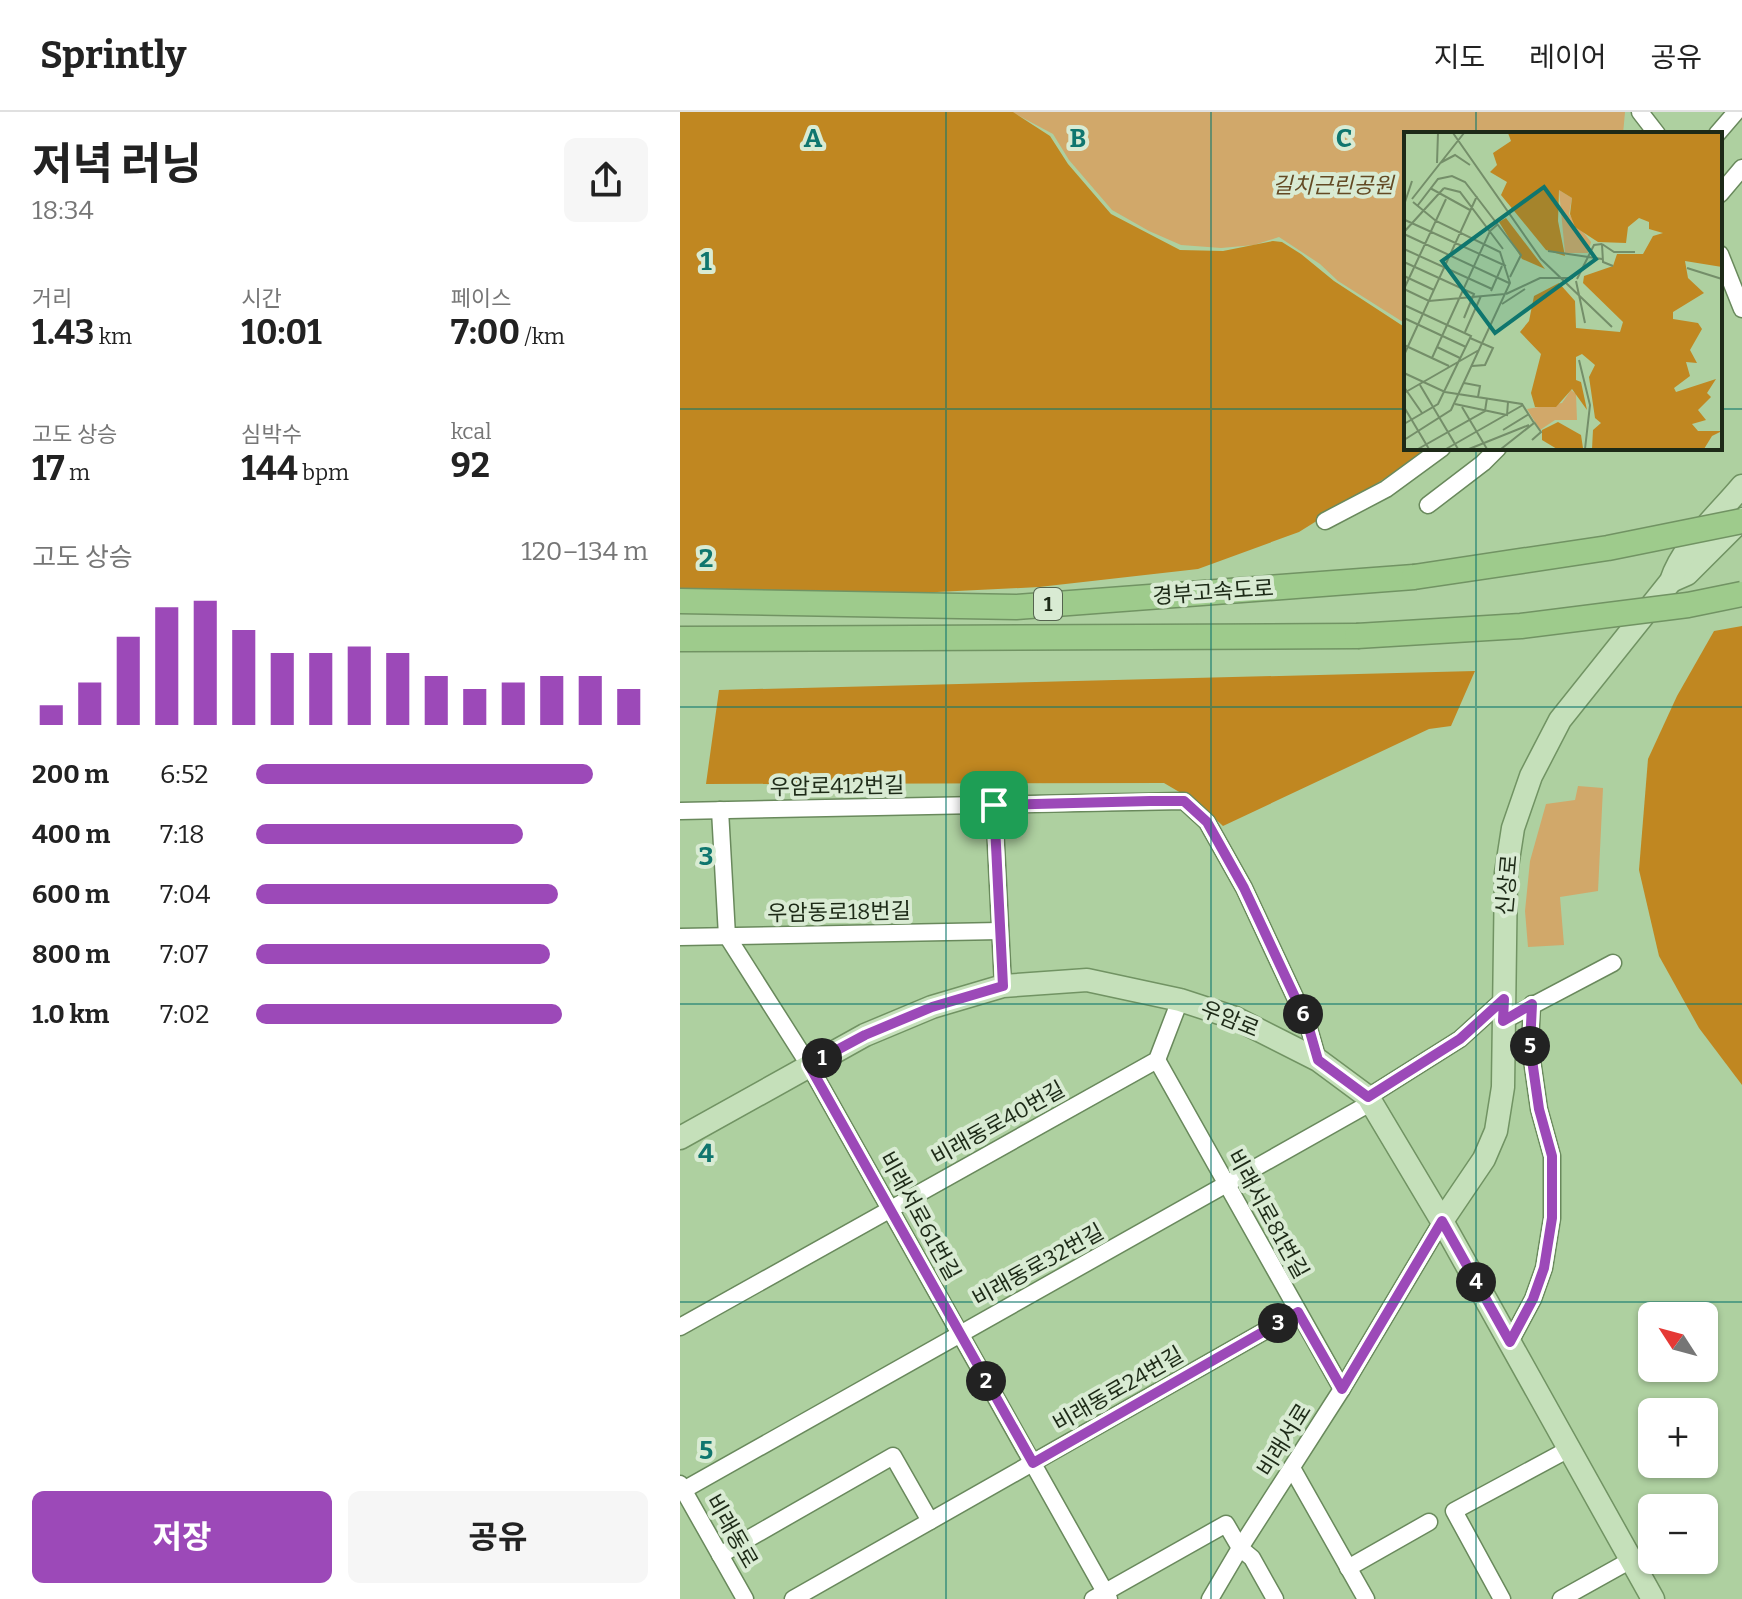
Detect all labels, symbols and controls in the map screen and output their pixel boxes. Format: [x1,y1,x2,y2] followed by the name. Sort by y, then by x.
[40,32,186,78] text: Sprintly
[1434,41,1485,74] text: 지도
[1529,41,1606,74] text: 레이어
[1650,41,1702,74] text: 공유
[804,123,823,154] text: A
[1070,123,1086,154] text: B
[1336,123,1352,154] text: C
[1404,132,1722,450] inset map
[32,138,202,191] text: 저녁 러닝
[564,138,648,222] button: share
[1272,172,1395,199] park label: 길치근린공원
[32,195,94,226] text: 18:34
[700,246,712,277] text: 1
[32,285,72,312] text: 거리
[241,285,282,312] text: 시간
[451,285,511,312] text: 페이스
[32,312,94,353] text: 1.43
[241,312,322,353] text: 10:01
[451,312,520,353] text: 7:00
[94,323,132,350] text: km
[520,323,565,350] text: /km
[451,418,492,445] text: kcal
[32,421,117,448] text: 고도 상승
[241,421,302,448] text: 심박수
[451,445,490,486] text: 92
[32,448,65,489] text: 17
[241,448,298,489] text: 144
[65,459,90,486] text: m
[298,459,349,486] text: bpm
[521,536,648,567] text: 120–134 m
[32,542,133,573] text: 고도 상승
[699,543,713,574] text: 2
[1151,574,1275,610] street label: 경부고속도로
[1034,588,1062,620] road number: 1
[32,759,109,790] text: 200 m
[160,759,208,790] text: 6:52
[769,771,905,801] street label: 우암로412번길
[960,771,1028,839] pin
[972,783,1016,827] icon: arrive
[32,819,110,850] text: 400 m
[160,819,205,850] text: 7:18
[699,841,713,872] text: 3
[1491,854,1523,916] street label: 신상로
[32,879,110,910] text: 600 m
[160,879,210,910] text: 7:04
[767,897,911,927] street label: 우암동로18번길
[32,939,110,970] text: 800 m
[160,939,208,970] text: 7:07
[1283,994,1323,1034] pin: 6
[1197,995,1263,1043] street label: 우암로
[32,999,109,1030] text: 1.0 km
[160,999,209,1030] text: 7:02
[1296,1000,1310,1027] text: 6
[1510,1026,1550,1066] pin: 5
[1524,1032,1536,1059] text: 5
[802,1038,842,1078] pin: 1
[817,1044,827,1071] text: 1
[927,1075,1069,1171] street label: 비래동로40번길
[698,1138,714,1169] text: 4
[1221,1145,1315,1283] street label: 비래서로81번길
[874,1147,966,1285] street label: 비래서로61번길
[968,1218,1108,1312] street label: 비래동로32번길
[1456,1262,1496,1302] pin: 4
[1469,1268,1483,1295] text: 4
[1638,1302,1718,1382] north arrow
[1638,1302,1718,1574] map controls
[1258,1303,1298,1343] pin: 3
[1272,1309,1284,1336] text: 3
[1048,1341,1188,1437] street label: 비래동로24번길
[966,1361,1006,1401] pin: 2
[980,1367,992,1394] text: 2
[1638,1398,1718,1478] button: +
[1251,1399,1317,1481] street label: 비래서로
[699,1435,713,1466] text: 5
[700,1489,764,1573] street label: 비래동로
[32,1491,332,1583] button: 저장
[348,1491,648,1583] button: 공유
[1638,1494,1718,1574] button: −

